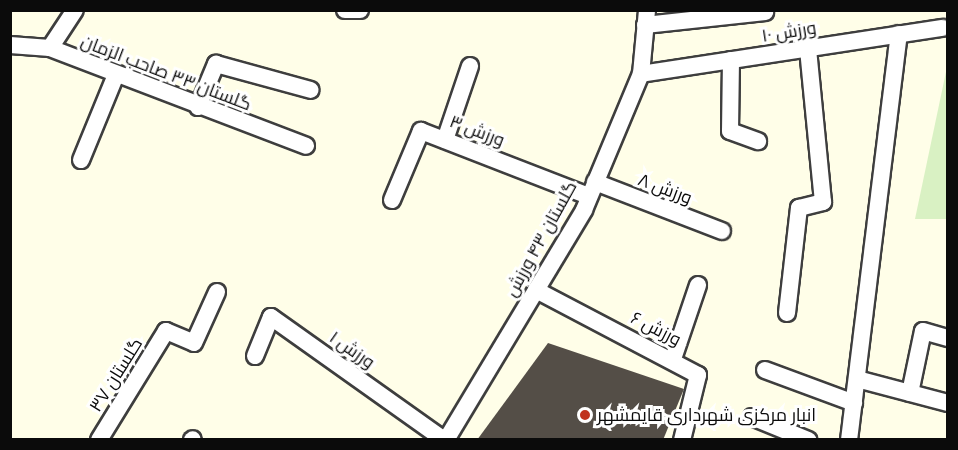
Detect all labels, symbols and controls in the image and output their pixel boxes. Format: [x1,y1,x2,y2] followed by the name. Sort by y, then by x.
[760,17,818,47] street label: ورزش ۱۰
[78,31,254,115] street label: گلستان ۳۳ صاحب الزمان
[446,111,508,151] street label: ورزش ۳
[635,169,695,209] street label: ورزش ۸
[500,177,582,301] street label: گلستان ۴۳ ورزش
[627,307,685,351] street label: ورزش ۶
[325,327,379,373] street label: ورزش ۱
[85,334,147,416] street label: گلستان ۳۷
[597,404,816,426] place label: انبار مرکزی شهرداری قایمشهر
[578,408,592,422] marker: انبار مرکزی شهرداری قایمشهر

